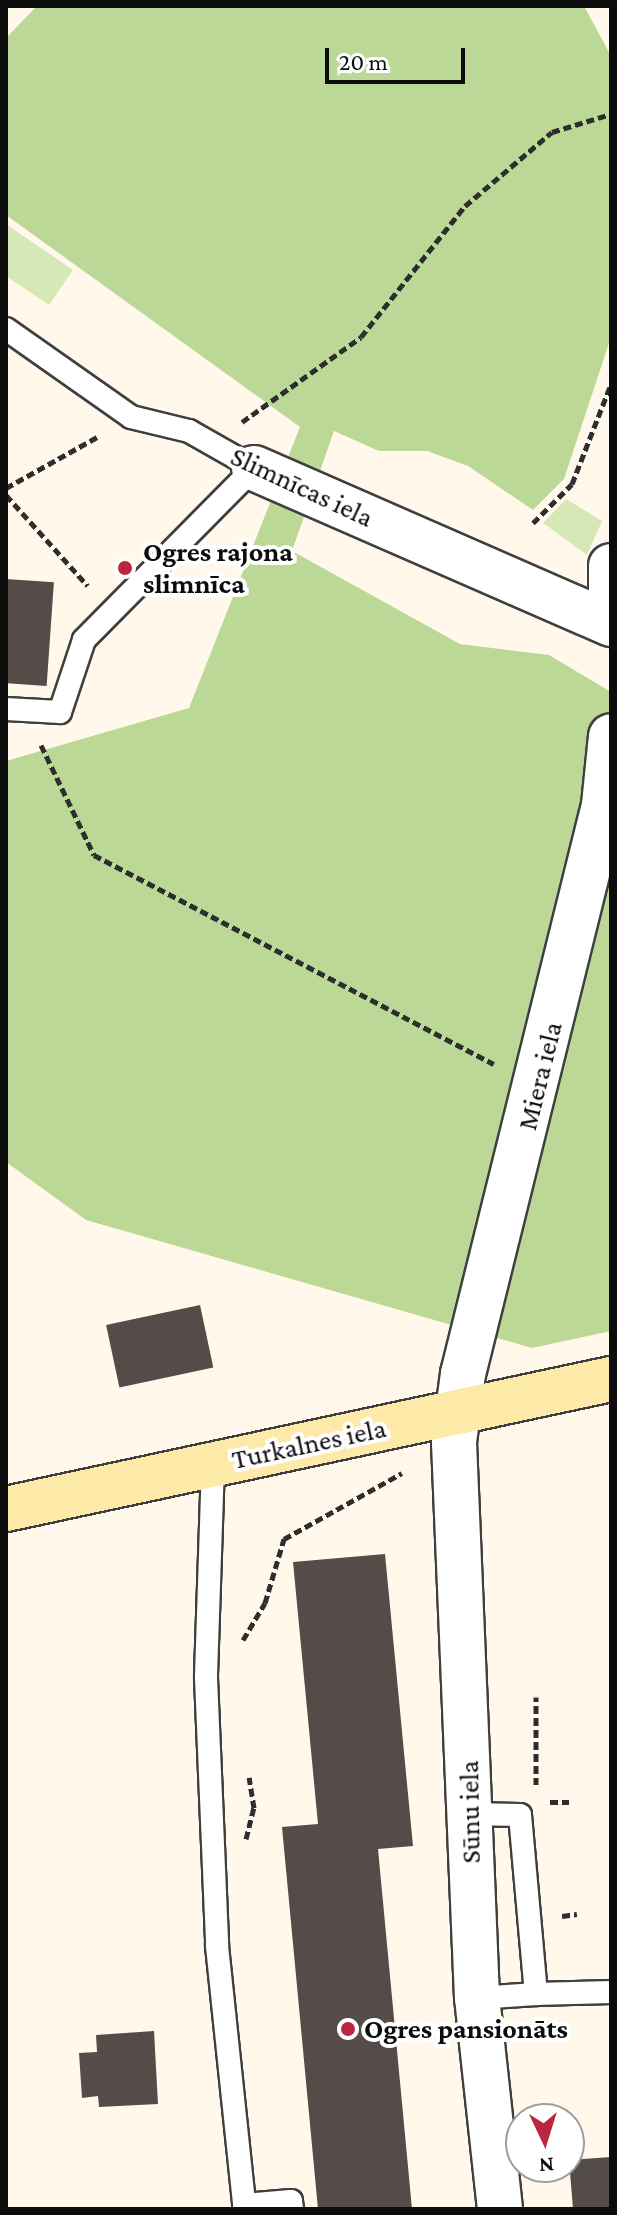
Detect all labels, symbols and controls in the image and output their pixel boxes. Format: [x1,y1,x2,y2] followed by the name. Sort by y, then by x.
[329,32,469,82] scale bar
[339,48,388,75] text: 20 m
[225,439,379,535] street label: Slimnīcas iela
[143,535,293,601] place label: Ogres rajona slimnīca
[114,557,136,579] marker: Ogres rajona slimnīca
[510,1018,570,1134] street label: Miera iela
[229,1411,389,1477] street label: Turkalnes iela
[452,1760,488,1864] street label: Sūnu iela
[364,2012,568,2046] place label: Ogres pansionāts
[339,2020,357,2038] marker: Ogres pansionāts
[505,2103,585,2183] north arrow
[538,2152,555,2178] text: N

